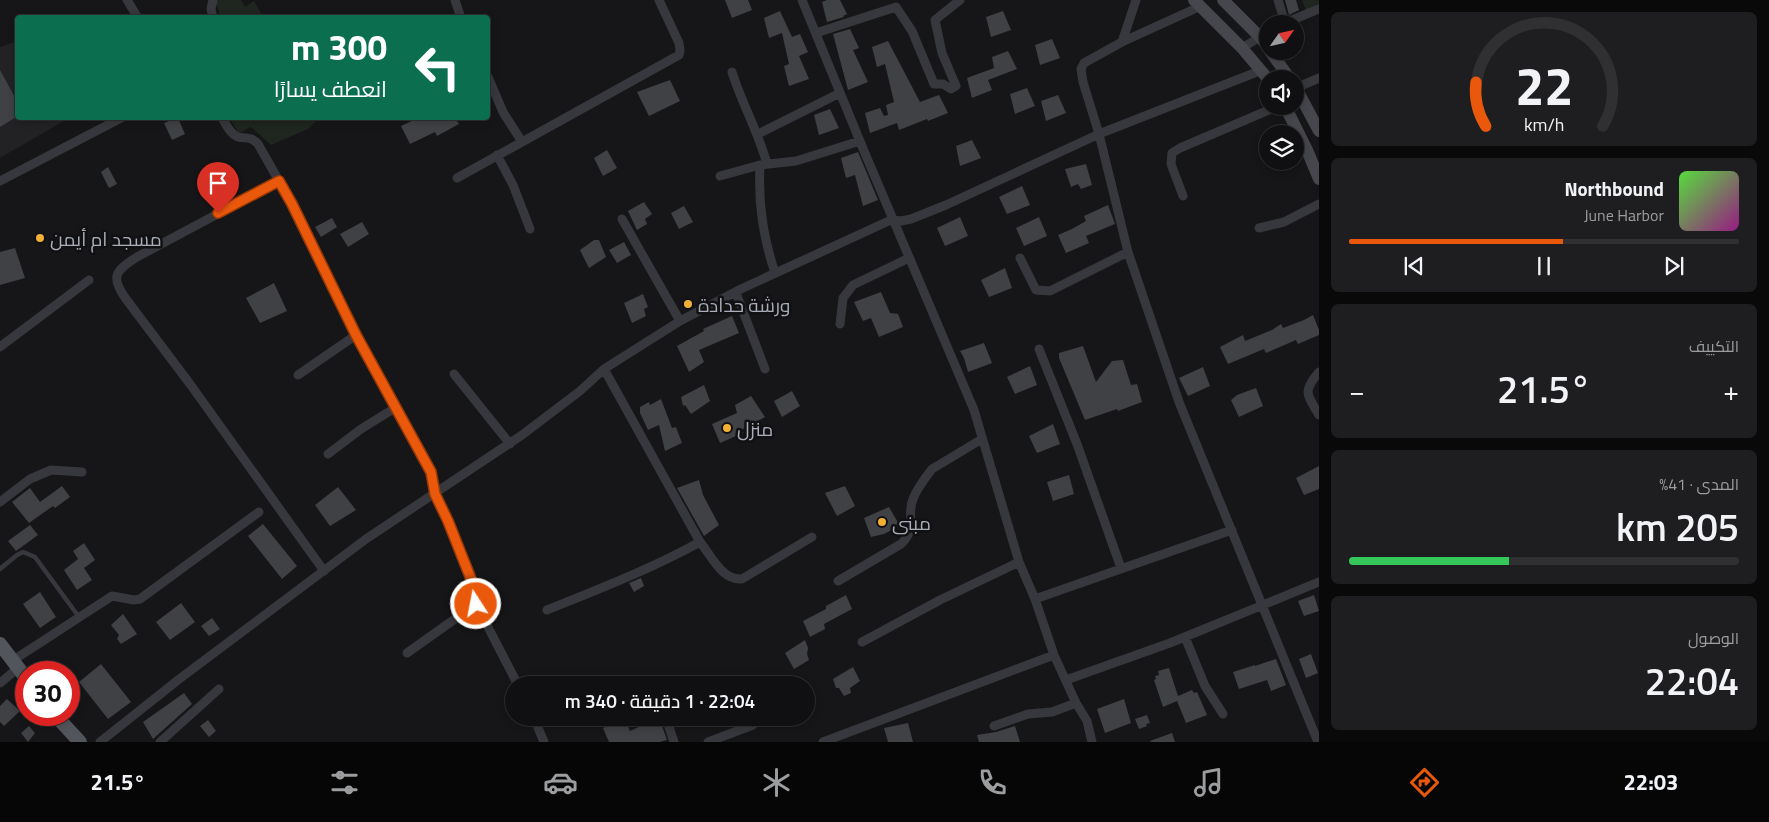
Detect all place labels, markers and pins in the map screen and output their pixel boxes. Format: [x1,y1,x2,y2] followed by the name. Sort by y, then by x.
[197,162,239,213] pin
[50,224,162,253] place label: مسجد ام أيمن
[34,232,46,244] marker: مسجد ام أيمن
[698,290,790,319] place label: ورشة حدادة
[682,298,694,310] marker: ورشة حدادة
[737,414,773,443] place label: منزل
[721,422,733,434] marker: منزل
[892,508,931,537] place label: مبنى
[876,516,888,528] marker: مبنى

